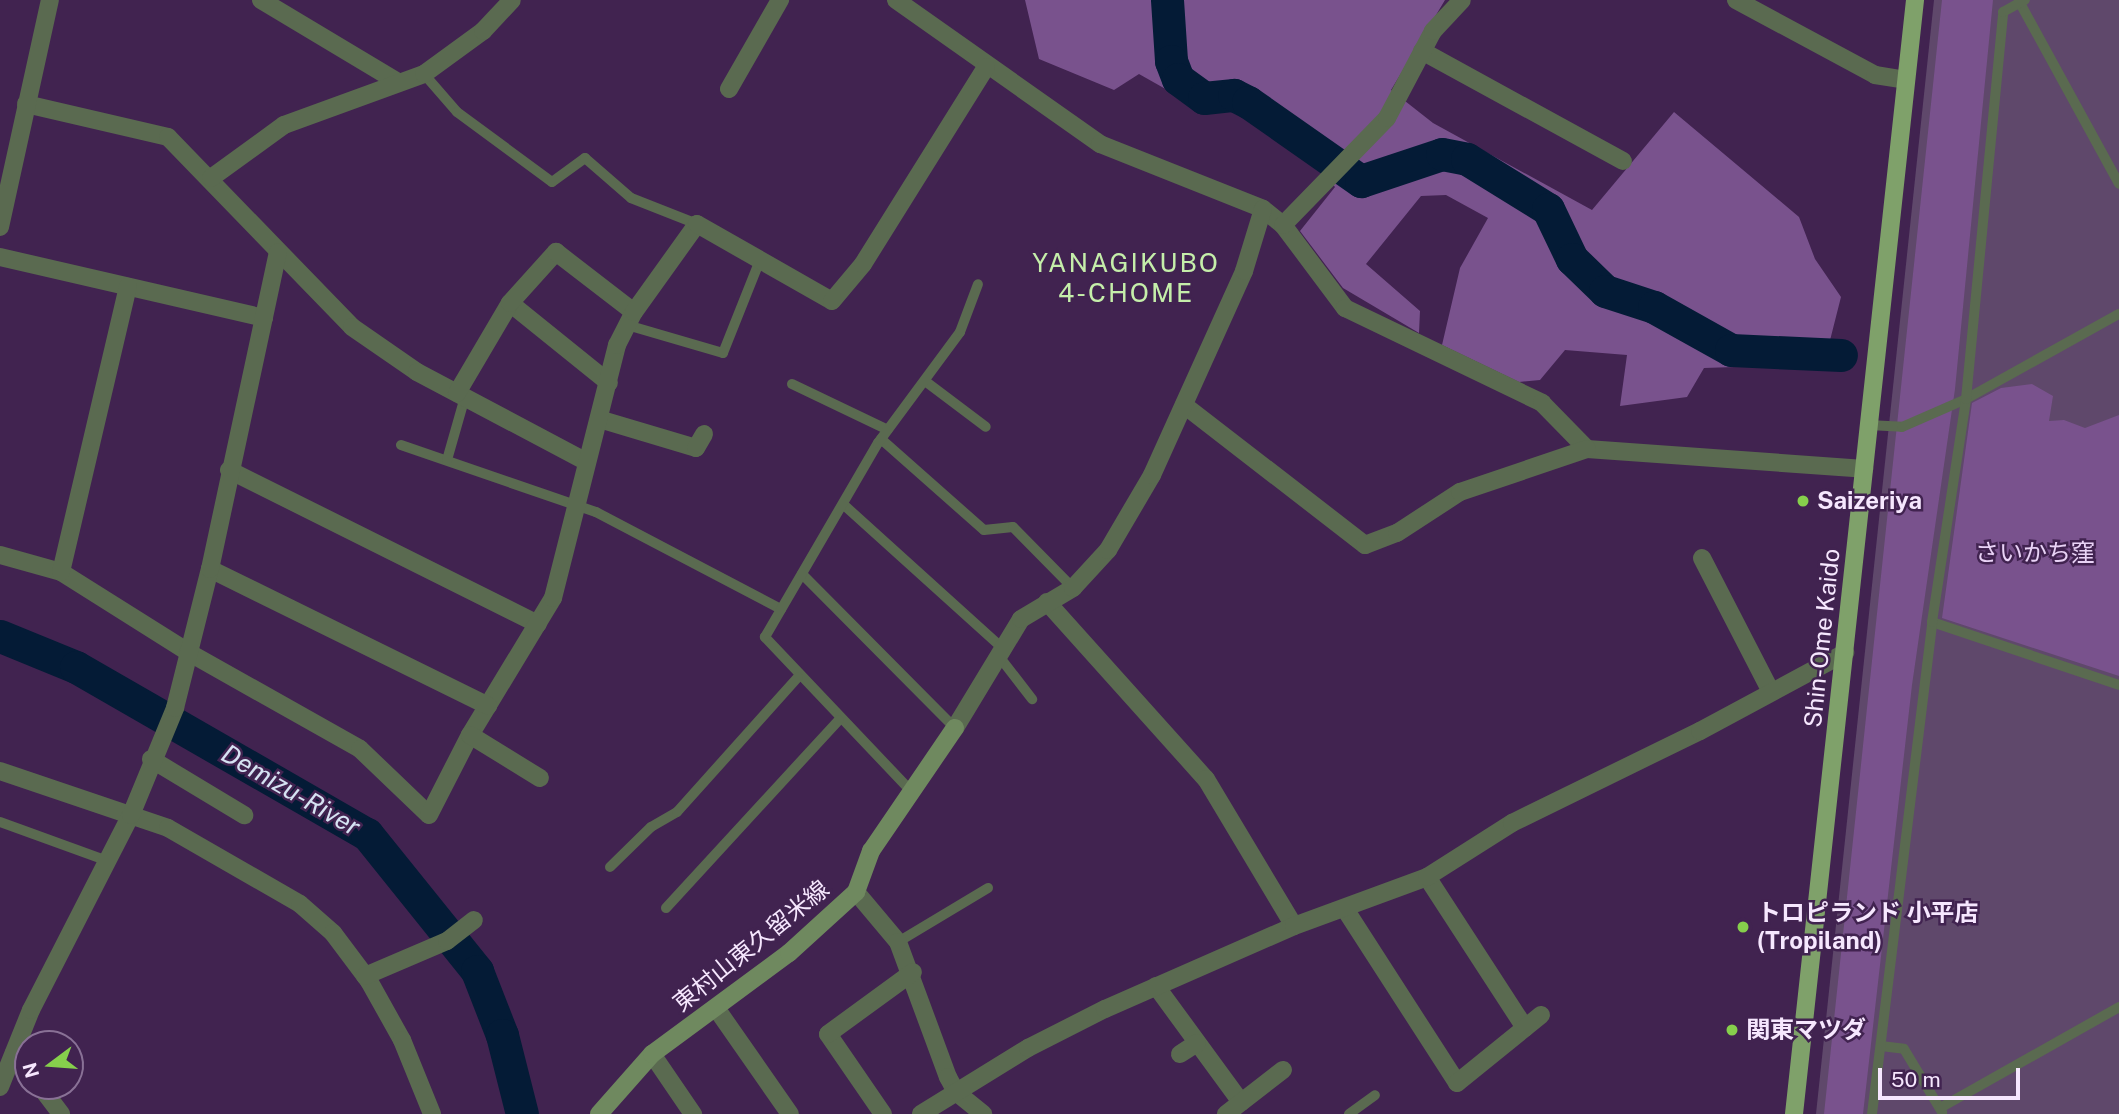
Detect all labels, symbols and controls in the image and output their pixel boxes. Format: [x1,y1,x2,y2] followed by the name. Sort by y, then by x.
[1033,247,1219,308] district label: YANAGIKUBO 4-CHOME
[1817,487,1922,515] place label: Saizeriya
[1795,493,1811,509] marker: Saizeriya
[1975,539,2095,567] park label: さいかち窪
[1798,547,1846,729] street label: Shin-Ome Kaido
[216,738,366,842] water label: Demizu-River
[667,874,835,1018] street label: 東村山東久留米線
[1757,899,1978,955] place label: トロピランド 小平店 (Tropiland)
[1735,919,1751,935] marker: トロピランド 小平店 (Tropiland)
[1746,1016,1866,1044] place label: 関東マツダ
[1724,1022,1740,1038] marker: 関東マツダ
[14,1030,84,1100] north arrow
[1881,1054,2023,1098] scale bar
[18,1060,43,1080] text: N
[1891,1067,1941,1092] text: 50 m

